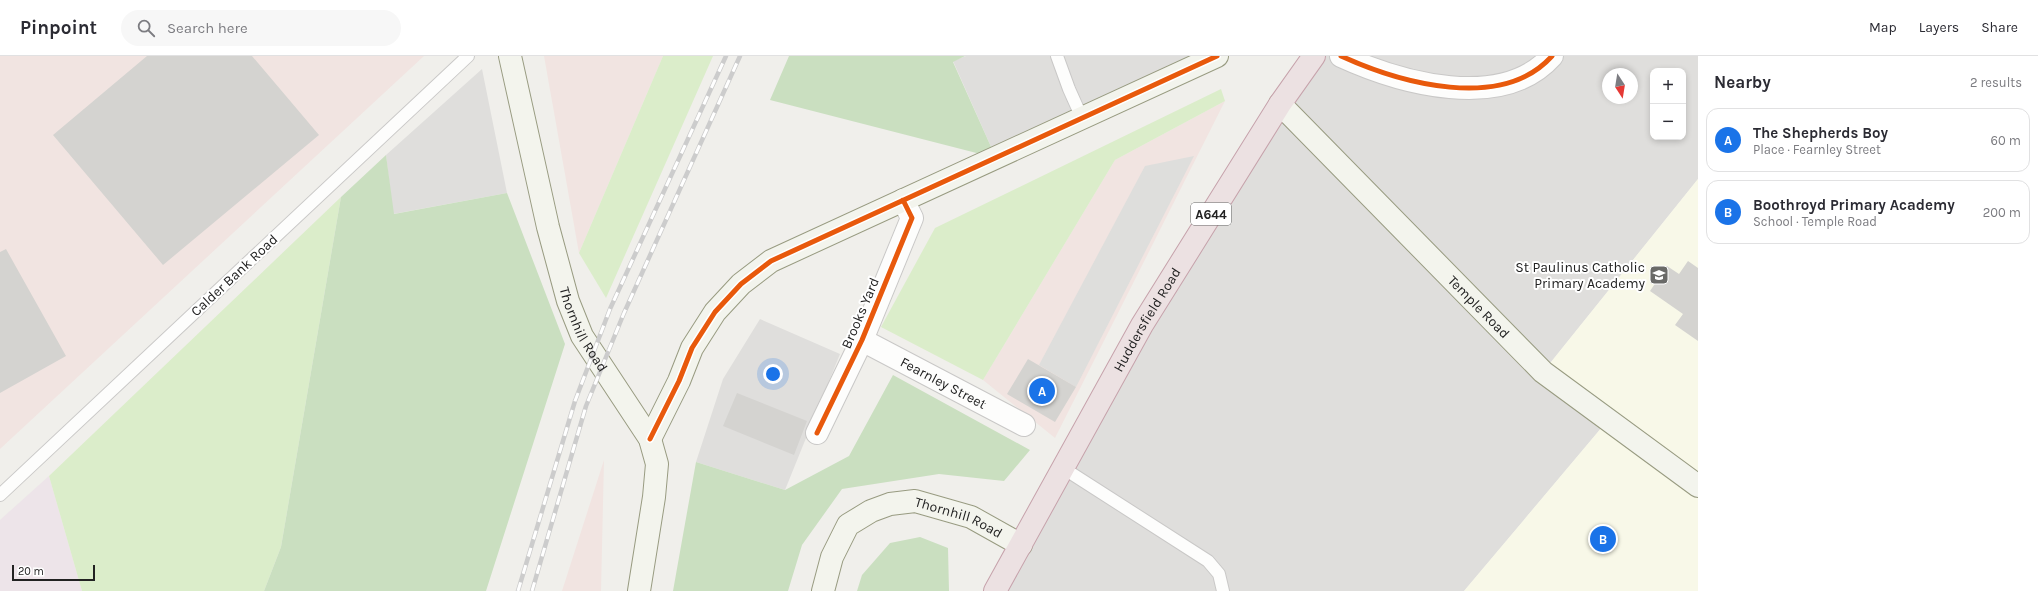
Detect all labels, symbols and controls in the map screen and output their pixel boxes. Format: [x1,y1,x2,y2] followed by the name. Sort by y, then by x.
[121,10,401,46] search box
[20,17,97,39] text: Pinpoint
[135,17,157,39] icon: search
[167,19,248,37] text: Search here
[1869,19,1897,36] text: Map
[1919,19,1959,36] text: Layers
[1981,19,2018,36] text: Share
[1602,68,1638,104] north arrow
[1650,68,1686,140] map controls
[1650,68,1686,104] button: +
[1714,72,1771,92] text: Nearby
[1970,75,2022,90] text: 2 results
[1650,104,1686,140] button: −
[1753,124,1888,142] text: The Shepherds Boy
[1724,133,1732,148] text: A
[1991,133,2021,148] text: 60 m
[1753,142,1881,157] text: Place · Fearnley Street
[1753,196,1955,214] text: Boothroyd Primary Academy
[1191,203,1231,225] road number: A644
[1724,205,1732,220] text: B
[1983,205,2021,220] text: 200 m
[1753,214,1877,229] text: School · Temple Road
[187,231,281,320] street label: Calder Bank Road
[1515,259,1645,292] place label: St Paulinus Catholic Primary Academy
[1648,264,1670,286] school or university icon: St Paulinus Catholic Primary Academy
[1110,265,1185,375] street label: Huddersfield Road
[1444,272,1513,342] street label: Temple Road
[838,275,883,351] street label: Brooks Yard
[556,285,611,375] street label: Thornhill Road
[897,354,989,413] street label: Fearnley Street
[763,364,783,384] your location
[1029,376,1055,406] pin: A
[913,493,1005,542] street label: Thornhill Road
[1590,524,1616,554] pin: B
[12,563,95,582] scale bar
[18,565,44,578] text: 20 m

